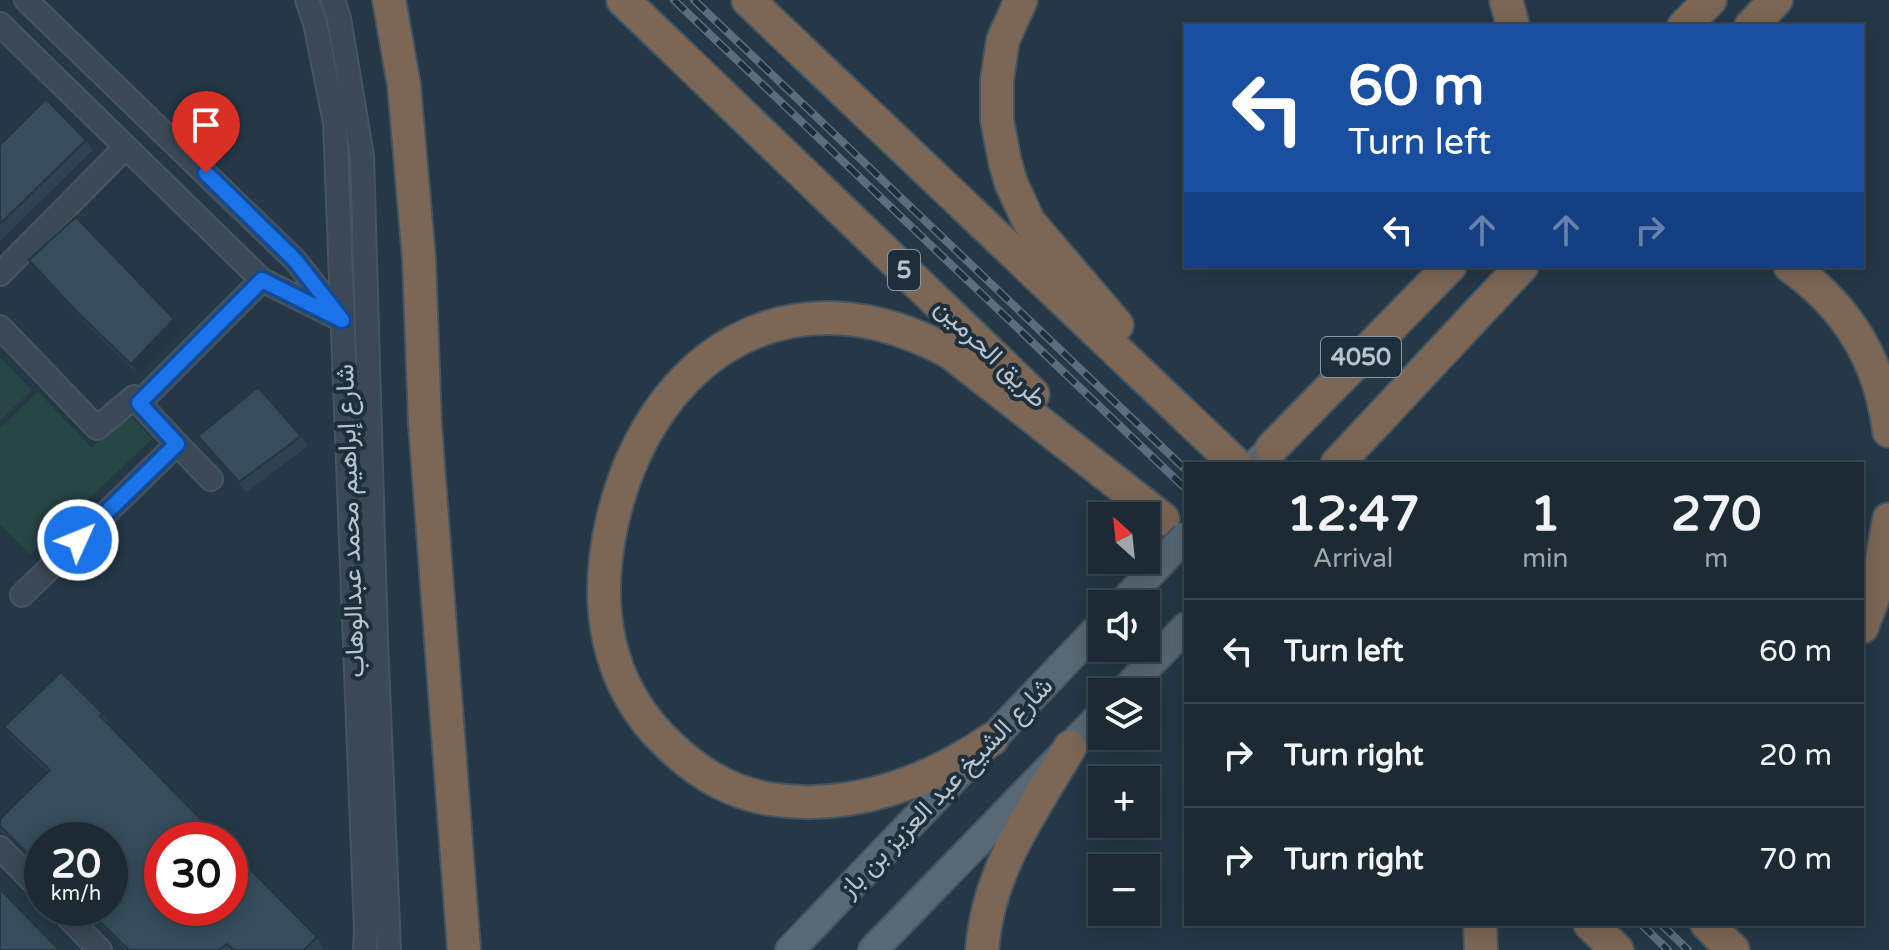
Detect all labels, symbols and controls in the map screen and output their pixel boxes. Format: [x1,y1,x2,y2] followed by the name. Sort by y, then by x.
[1348,53,1484,120] text: 60 m
[1216,56,1320,160] icon: left
[172,91,240,173] pin
[184,103,228,147] icon: arrive
[1348,121,1491,164] text: Turn left
[1376,208,1420,252] icon: left
[1460,208,1504,252] icon: ahead
[1544,208,1588,252] icon: ahead
[1628,208,1672,252] icon: right
[888,250,920,290] road number: 5
[928,292,1054,414] street label: طريق الحرمين
[1321,337,1401,377] road number: 4050
[329,364,373,678] street label: شارع إبراهيم محمد عبدالوهاب
[1287,486,1420,544] text: 12:47
[1530,486,1560,544] text: 1
[1671,486,1761,544] text: 270
[36,498,120,582] position arrow
[1088,502,1160,574] north arrow
[1088,502,1160,926] map controls
[1313,543,1393,574] text: Arrival
[1522,543,1568,574] text: min
[1704,543,1728,574] text: m
[1088,590,1160,662] button: sound
[1216,629,1260,673] icon: left
[1284,633,1403,670] text: Turn left
[1759,633,1832,670] text: 60 m
[832,671,1061,906] street label: شارع الشيخ عبد العزيز بن باز
[1088,678,1160,750] button: layers
[1216,733,1260,777] icon: right
[1284,737,1424,774] text: Turn right
[1759,737,1832,774] text: 20 m
[1088,766,1160,838] button: +
[144,822,248,926] speed limit sign: 30
[1216,837,1260,881] icon: right
[51,840,101,888] text: 20
[1284,841,1424,878] text: Turn right
[1759,841,1832,878] text: 70 m
[1088,854,1160,926] button: −
[51,882,101,906] text: km/h

